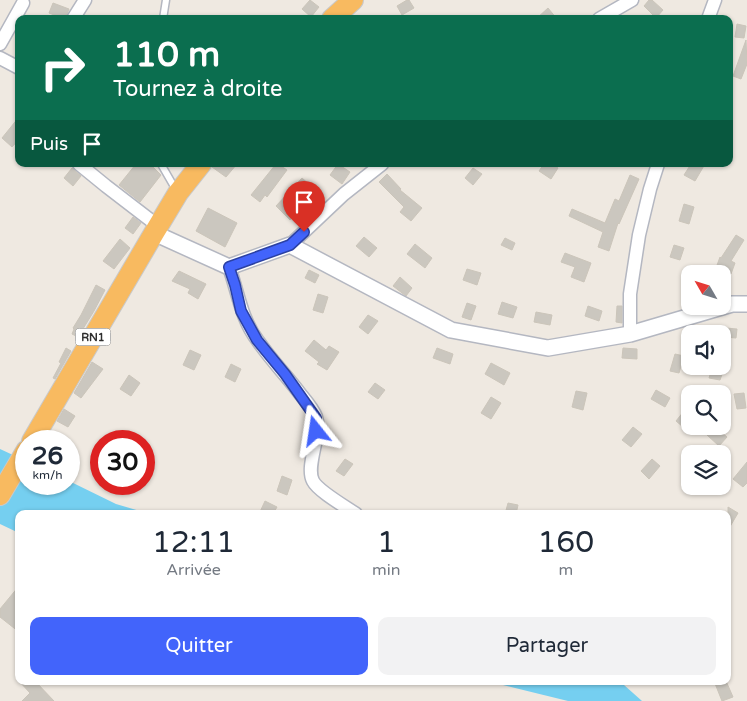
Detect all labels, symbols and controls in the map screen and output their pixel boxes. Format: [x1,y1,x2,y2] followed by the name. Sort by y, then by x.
[113,34,220,76] text: 110 m
[30,35,95,100] icon: right
[113,76,282,102] text: Tournez à droite
[78,130,106,158] icon: arrive
[30,133,68,155] text: Puis
[283,181,325,232] pin
[290,188,318,216] icon: arrive
[681,265,731,315] north arrow
[681,265,731,495] map controls
[681,325,731,375] button: sound
[76,328,110,346] road number: RN1
[681,385,731,435] button: search
[289,404,341,456] position arrow
[90,430,155,495] speed limit sign: 30
[32,441,63,471] text: 26
[681,445,731,495] button: layers
[32,468,63,482] text: km/h
[152,524,235,561] text: 12:11
[377,524,396,561] text: 1
[538,524,594,561] text: 160
[166,560,221,580] text: Arrivée
[372,560,401,580] text: min
[558,560,573,580] text: m
[30,617,368,675] button: Quitter
[378,617,716,675] button: Partager

